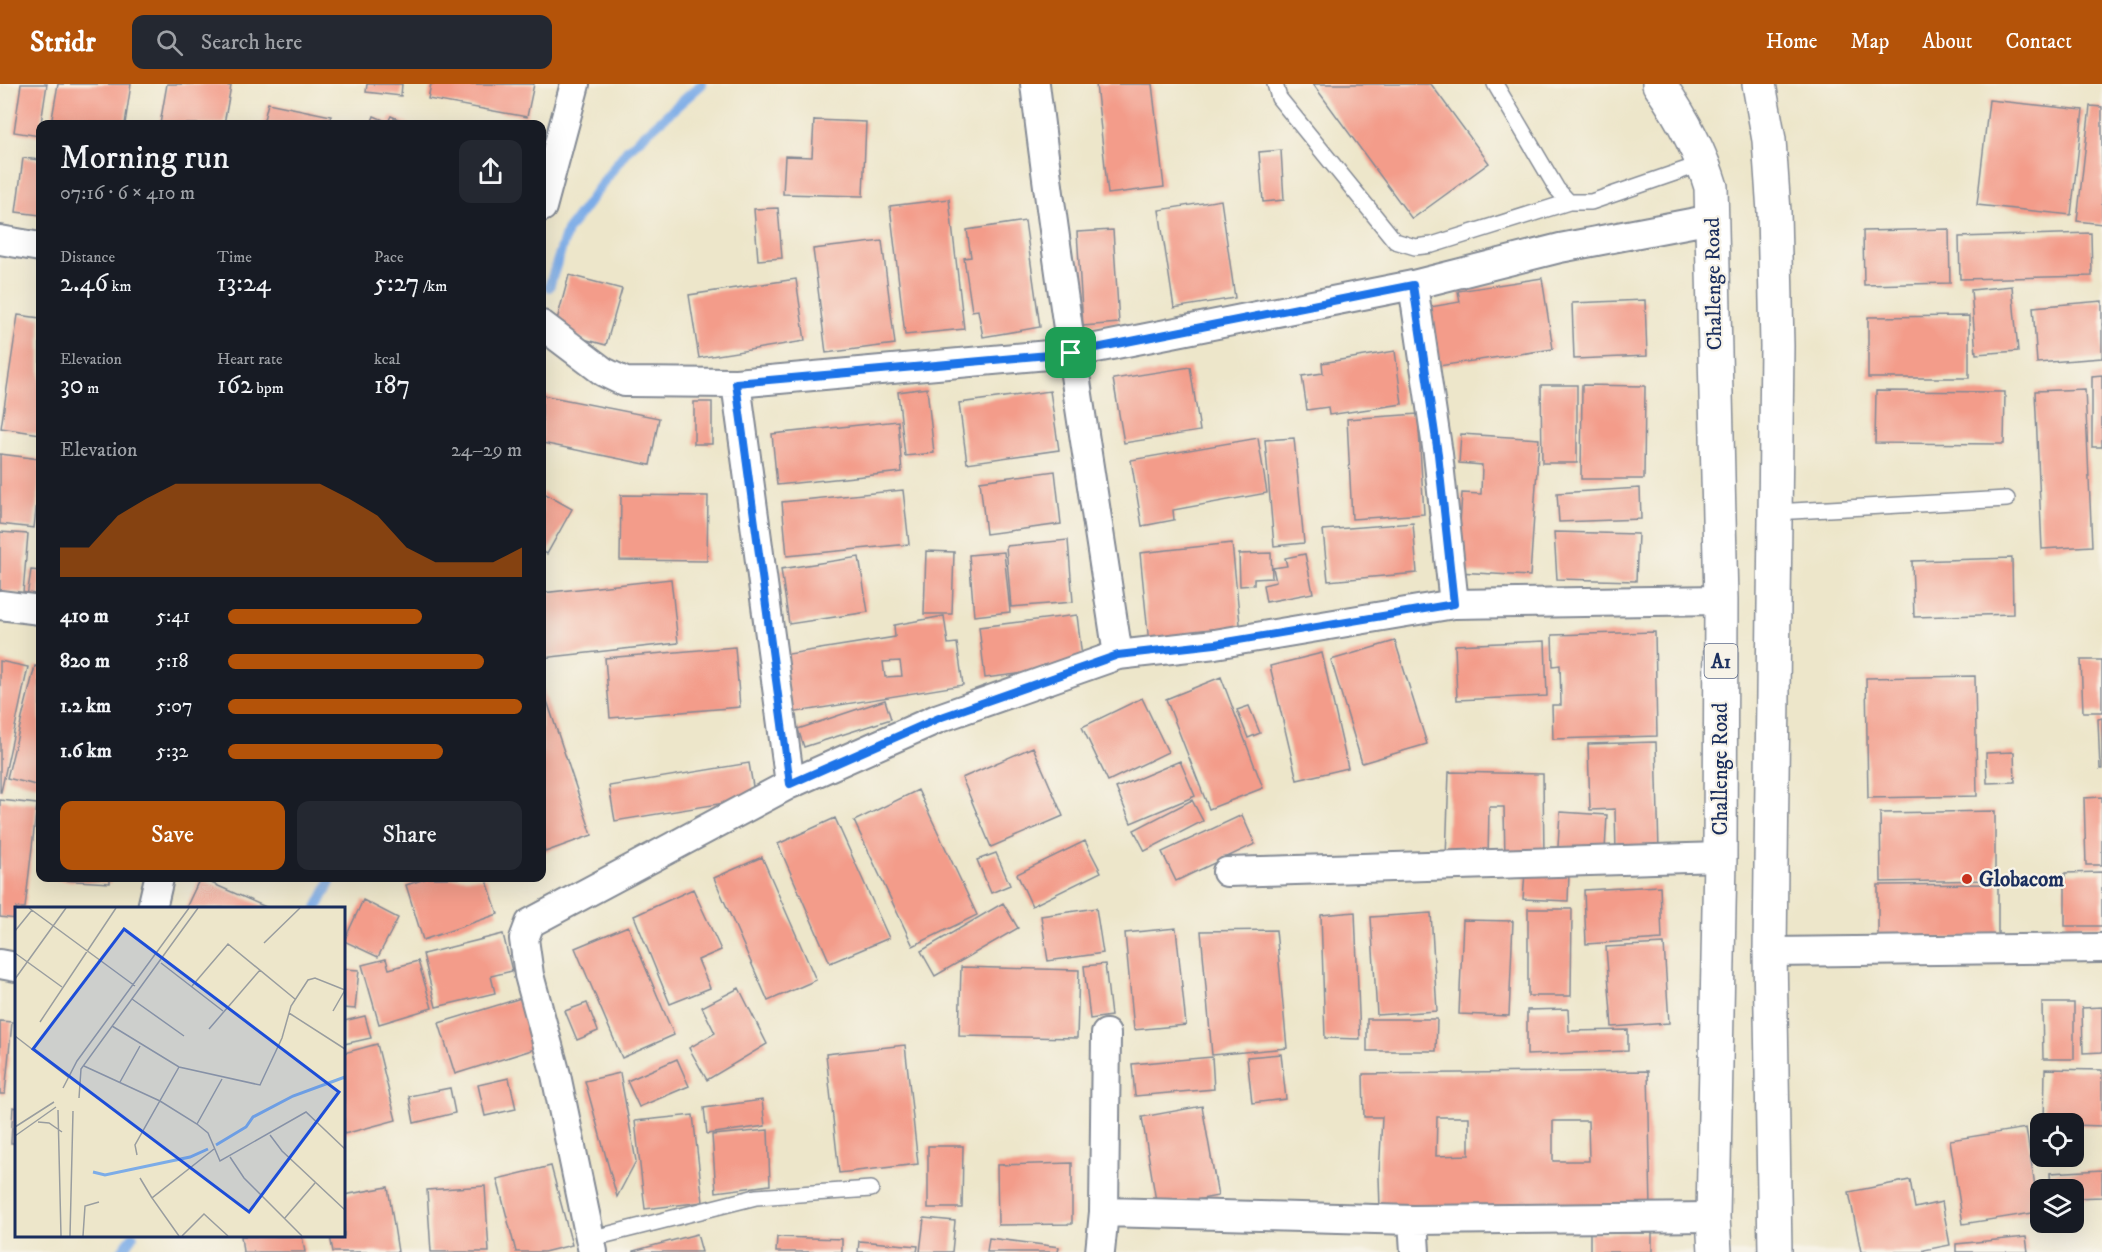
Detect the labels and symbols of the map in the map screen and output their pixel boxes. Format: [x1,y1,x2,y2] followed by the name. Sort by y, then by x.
[1700,217,1728,351] street label: Challenge Road
[1045,327,1096,378] pin
[1704,644,1738,678] road number: A1
[1708,702,1734,836] street label: Challenge Road
[1979,867,2064,893] place label: Globacom
[1960,872,1974,886] marker: Globacom
[15,907,345,1237] inset map

